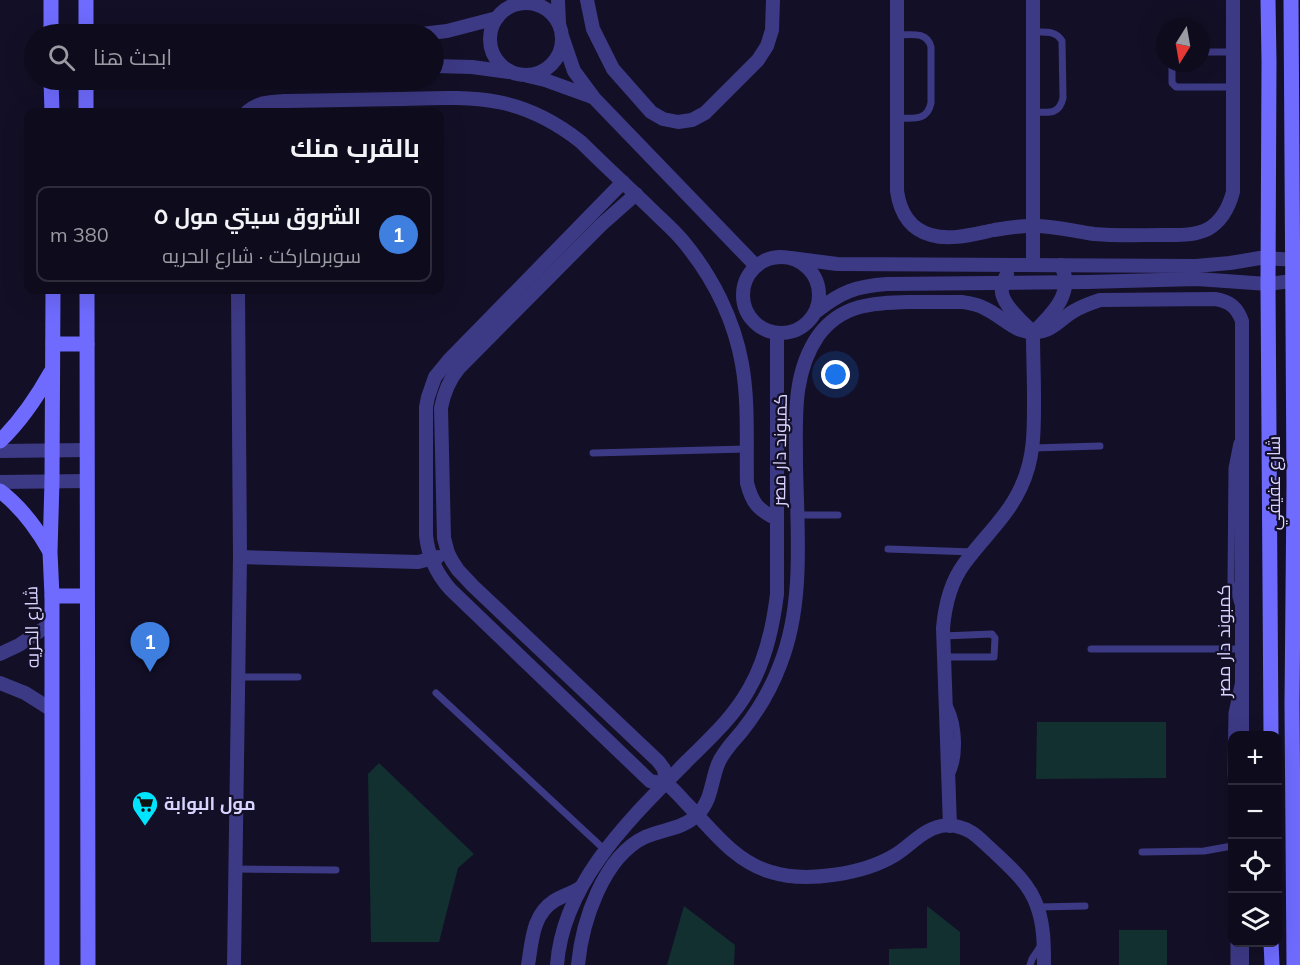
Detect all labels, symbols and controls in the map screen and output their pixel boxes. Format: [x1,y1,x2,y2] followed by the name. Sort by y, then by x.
[1156,18,1210,72] north arrow
[24,24,444,90] search box
[45,41,78,74] icon: search
[93,43,172,71] text: ابحث هنا
[290,131,420,164] text: بالقرب منك
[153,202,361,230] text: الشروق سيتي مول ٥
[50,222,109,247] text: 380 m
[393,222,405,247] text: 1
[162,243,361,268] text: سوبرماركت · شارع الحريه
[821,360,850,389] your location
[767,393,792,508] street label: كمبوند دار مصر
[1262,436,1288,530] street label: شارع عفيفي
[1212,585,1235,698] street label: كمبوند دار مصر
[19,586,45,668] street label: شارع الحريه
[130,622,170,672] pin: 1
[1228,731,1282,947] map controls
[1228,731,1282,785] button: +
[1228,785,1282,839] button: −
[130,789,160,827] supermarket icon: مول البوابة
[164,792,256,815] place label: مول البوابة
[1228,839,1282,893] button: locate
[1228,893,1282,947] button: layers

